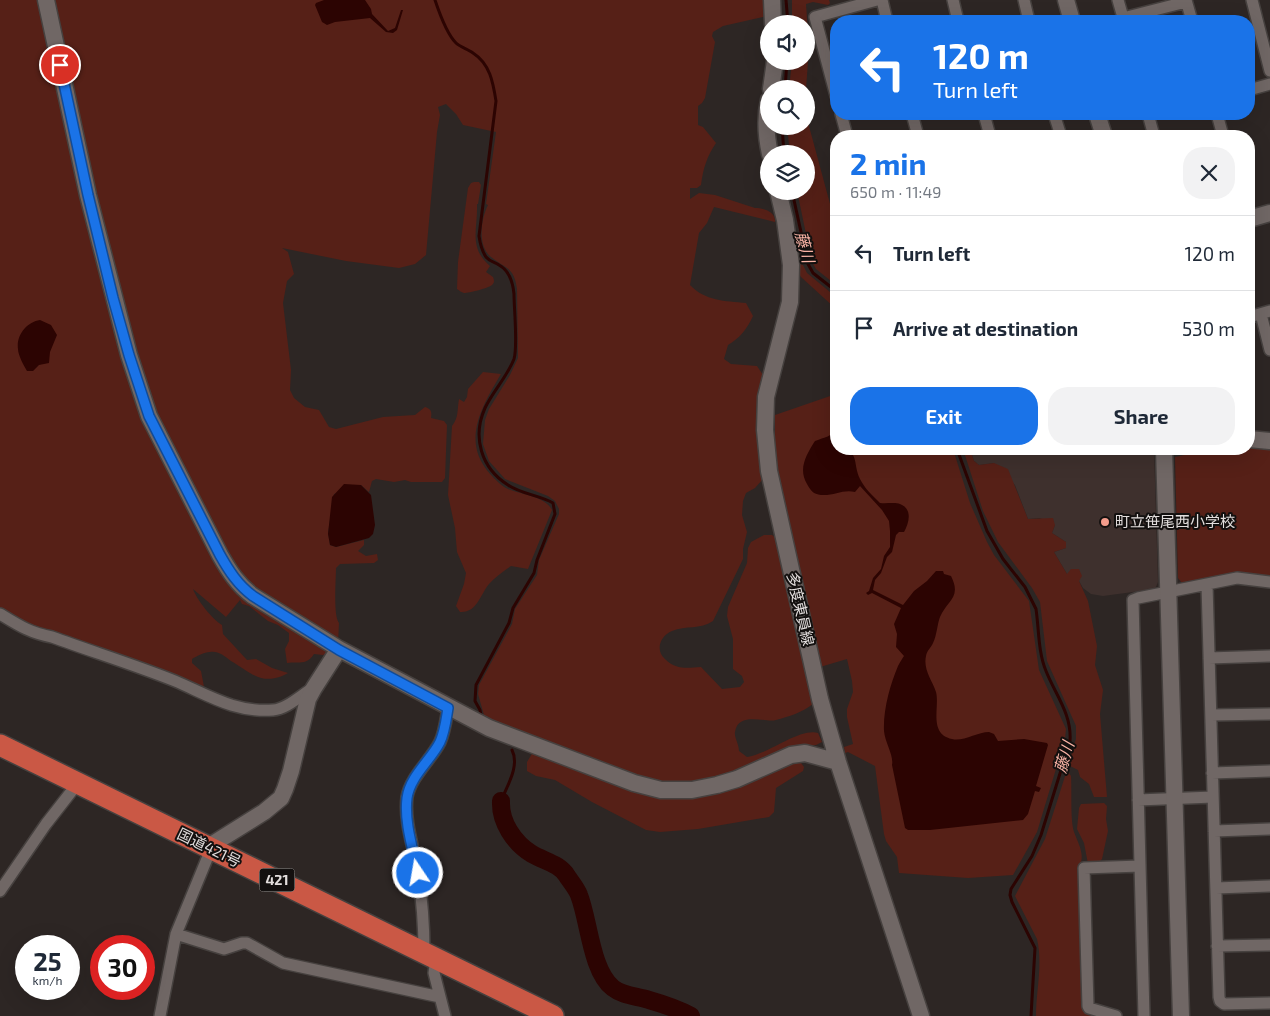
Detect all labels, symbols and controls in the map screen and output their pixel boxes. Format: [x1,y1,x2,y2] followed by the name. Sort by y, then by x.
[760,15,815,200] map controls
[760,15,815,70] button: sound
[933,34,1029,76] text: 120 m
[850,35,915,100] icon: left
[39,44,81,86] pin
[46,51,74,79] icon: arrive
[933,76,1018,102] text: Turn left
[760,80,815,135] button: search
[760,145,815,200] button: layers
[850,145,927,181] text: 2 min
[1183,147,1235,199] button: close
[850,182,941,201] text: 650 m · 11:49
[792,229,819,267] water label: 藤川
[850,239,878,267] icon: left
[893,242,970,265] text: Turn left
[1184,242,1235,265] text: 120 m
[850,314,878,342] icon: arrive
[893,317,1078,340] text: Arrive at destination
[1182,317,1235,340] text: 530 m
[850,387,1038,445] button: Exit
[1048,387,1235,445] button: Share
[1115,512,1235,530] place label: 町立笹尾西小学校
[1099,516,1111,528] marker: 町立笹尾西小学校
[784,570,818,647] street label: 多度東員線
[1050,737,1078,775] water label: 藤川
[175,824,244,870] street label: 国道421号
[391,846,443,898] position arrow
[260,868,294,892] road number: 421
[90,935,155,1000] speed limit sign: 30
[33,946,62,976] text: 25
[33,973,62,987] text: km/h

